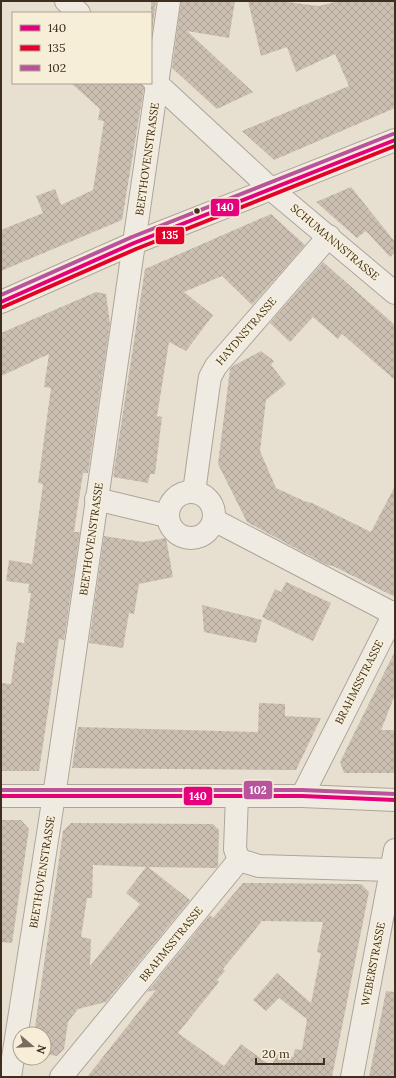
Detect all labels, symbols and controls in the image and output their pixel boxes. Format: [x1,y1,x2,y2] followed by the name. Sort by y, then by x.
[12,12,152,84] legend
[48,20,66,35] text: 140
[48,40,66,55] text: 135
[48,60,66,75] text: 102
[132,101,162,216] street label: BEETHOVENSTRASSE
[210,198,240,217] line badge: 140
[216,200,234,214] text: 140
[288,201,382,283] street label: SCHUMANNSTRASSE
[192,206,202,216] unlabelled marker
[155,226,185,245] line badge: 135
[162,228,178,242] text: 135
[213,294,279,368] street label: HAYDNSTRASSE
[76,481,106,596] street label: BEETHOVENSTRASSE
[332,637,386,727] street label: BRAHMSSTRASSE
[243,780,273,800] line badge: 102
[249,783,267,797] text: 102
[183,786,213,806] line badge: 140
[189,789,207,803] text: 140
[26,815,58,929] street label: BEETHOVENSTRASSE
[136,903,206,985] street label: BRAHMSSTRASSE
[358,921,388,1007] street label: WEBERSTRASSE
[12,1026,52,1066] north arrow
[256,1040,324,1066] scale bar
[33,1043,49,1056] text: N
[262,1046,290,1061] text: 20 m

